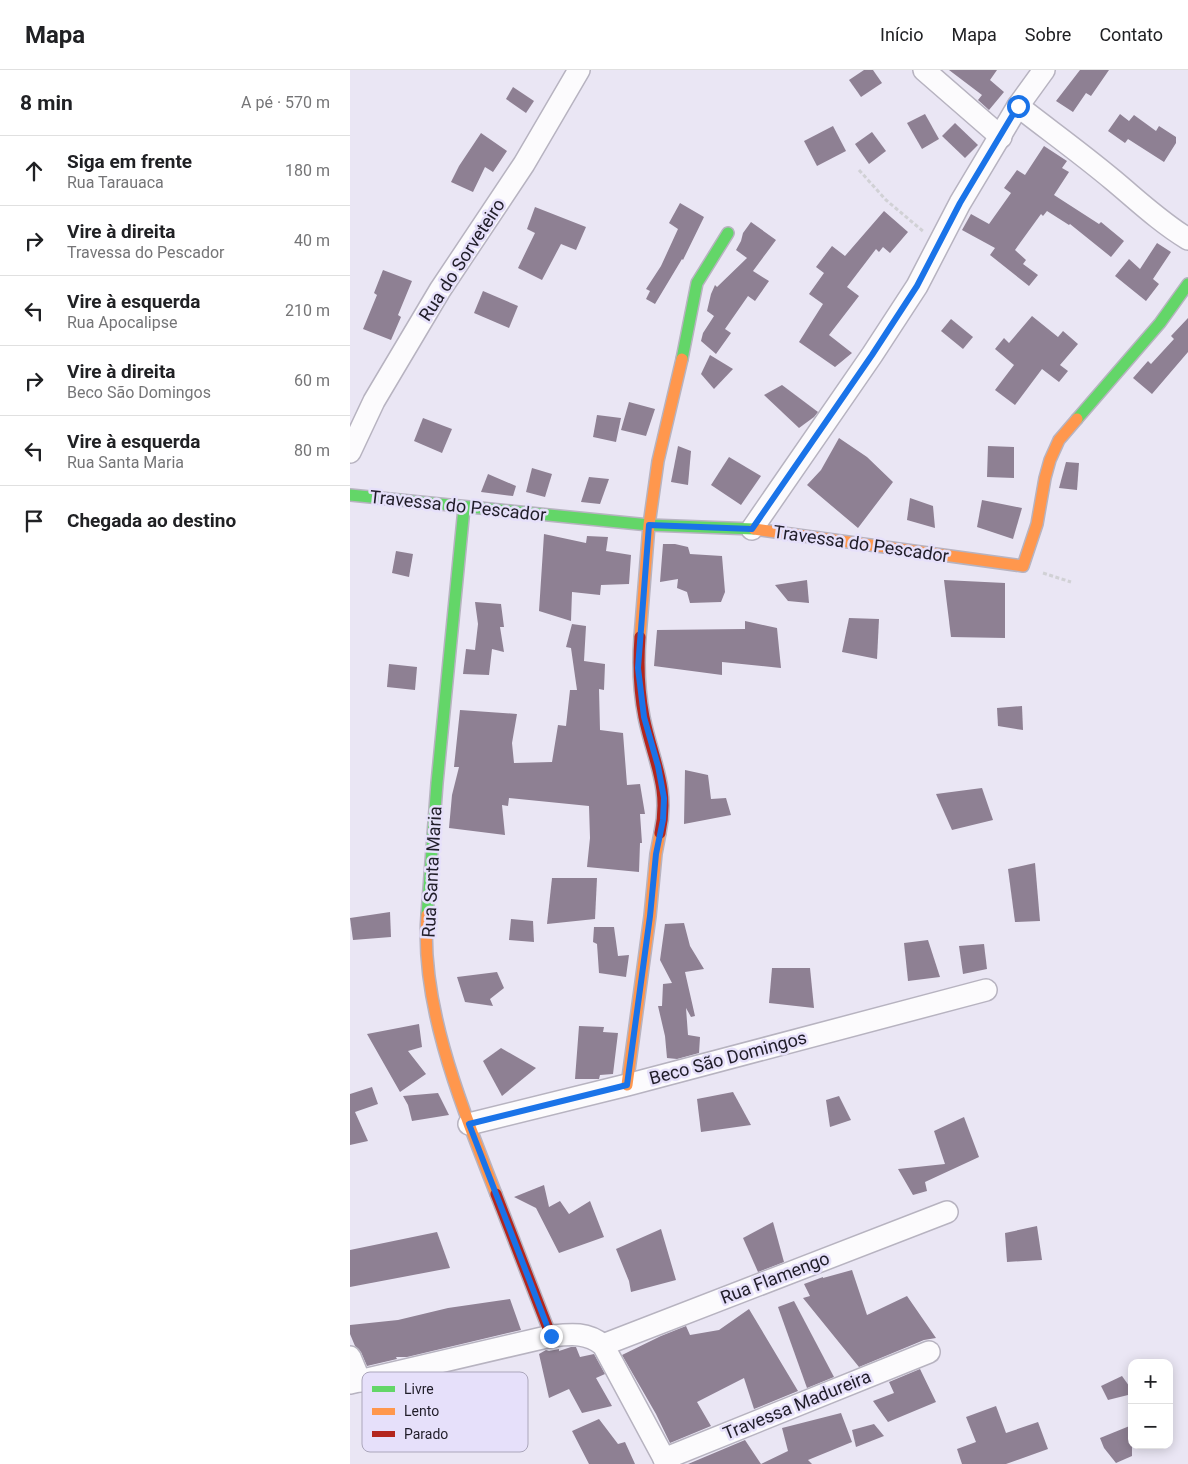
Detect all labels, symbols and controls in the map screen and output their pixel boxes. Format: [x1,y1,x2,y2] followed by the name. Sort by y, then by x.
[25,21,85,49] text: Mapa
[880,24,923,45] text: Início
[951,24,997,45] text: Mapa
[1025,24,1071,45] text: Sobre
[1099,24,1163,45] text: Contato
[20,91,73,115] text: 8 min
[241,93,330,112] text: A pé · 570 m
[1007,95,1030,118] route start
[67,150,192,173] text: Siga em frente
[20,157,48,185] icon: ahead
[285,161,330,180] text: 180 m
[67,173,164,192] text: Rua Tarauaca
[414,195,509,325] street label: Rua do Sorveteiro
[67,220,176,243] text: Vire à direita
[20,227,48,255] icon: right
[294,231,330,250] text: 40 m
[67,243,224,262] text: Travessa do Pescador
[67,290,200,313] text: Vire à esquerda
[20,297,48,325] icon: left
[285,301,330,320] text: 210 m
[67,313,177,332] text: Rua Apocalipse
[67,360,176,383] text: Vire à direita
[20,367,48,395] icon: right
[294,371,330,390] text: 60 m
[67,383,211,402] text: Beco São Domingos
[67,430,200,453] text: Vire à esquerda
[20,437,48,465] icon: left
[294,441,330,460] text: 80 m
[67,453,184,472] text: Rua Santa Maria
[369,486,547,525] street label: Travessa do Pescador
[20,507,48,535] icon: arrive
[67,509,236,532] text: Chegada ao destino
[772,521,950,566] street label: Travessa do Pescador
[418,806,445,938] street label: Rua Santa Maria
[647,1026,809,1089] street label: Beco São Domingos
[717,1247,832,1308] street label: Rua Flamengo
[540,1325,563,1348] route end
[1128,1359,1173,1449] map controls
[1128,1359,1173,1404] button: +
[720,1365,874,1444] street label: Travessa Madureira
[362,1372,528,1452] legend
[404,1381,434,1397] text: Livre
[404,1403,439,1419] text: Lento
[1128,1404,1173,1449] button: −
[404,1426,448,1442] text: Parado

